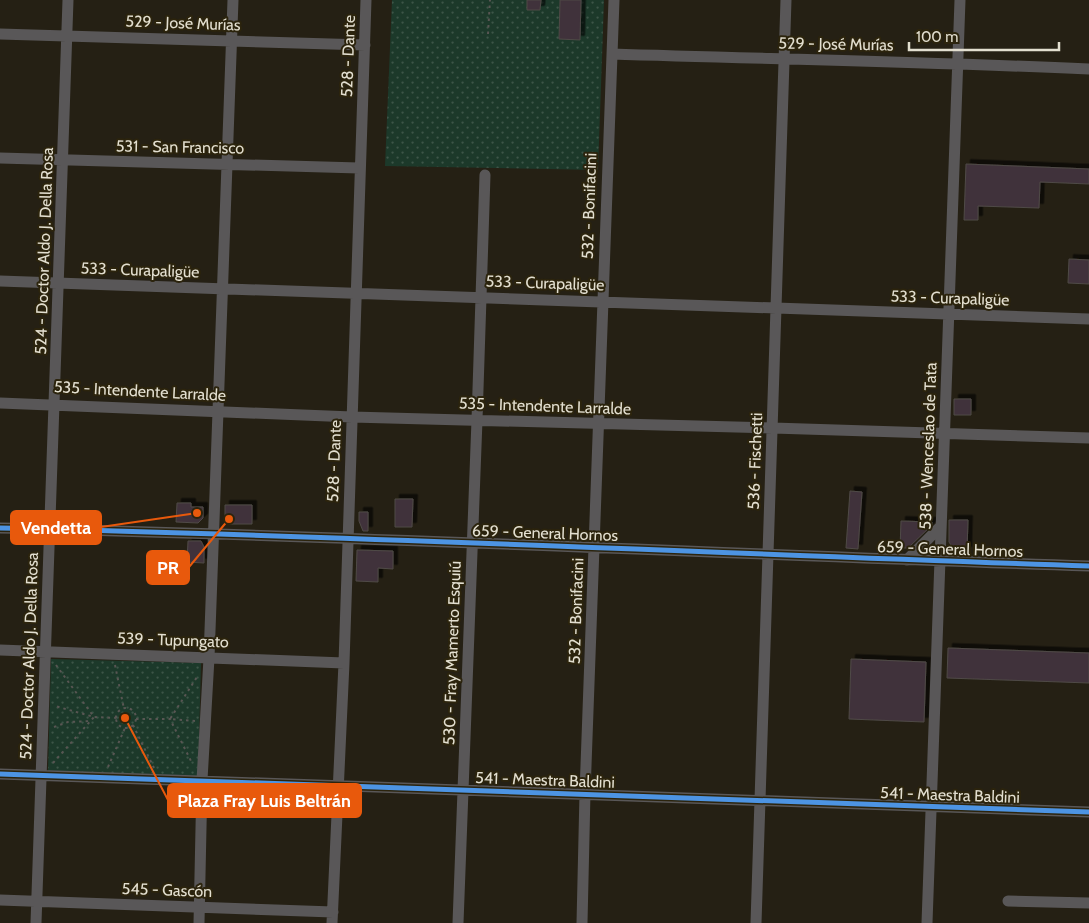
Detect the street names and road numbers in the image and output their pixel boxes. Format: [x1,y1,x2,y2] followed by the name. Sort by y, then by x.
[125,11,241,35] street label: 529 - José Murías
[337,15,359,97] street label: 528 - Dante
[778,33,894,55] street label: 529 - José Murías
[116,136,245,158] street label: 531 - San Francisco
[31,147,57,355] street label: 524 - Doctor Aldo J. Della Rosa
[578,153,600,259] street label: 532 - Bonifacini
[80,258,200,282] street label: 533 - Curapaligüe
[485,271,605,295] street label: 533 - Curapaligüe
[890,286,1010,310] street label: 533 - Curapaligüe
[916,362,940,530] street label: 538 - Wenceslao de Tata
[53,377,227,405] street label: 535 - Intendente Larralde
[459,393,631,419] street label: 535 - Intendente Larralde
[744,412,766,510] street label: 536 - Fischetti
[323,420,345,502] street label: 528 - Dante
[472,521,619,545] street label: 659 - General Hornos
[877,537,1024,561] street label: 659 - General Hornos
[16,552,42,760] street label: 524 - Doctor Aldo J. Della Rosa
[565,558,587,664] street label: 532 - Bonifacini
[439,561,465,745] street label: 530 - Fray Mamerto Esquiú
[117,629,229,651] street label: 539 - Tupungato
[475,768,615,792] street label: 541 - Maestra Baldini
[880,783,1020,807] street label: 541 - Maestra Baldini
[121,879,213,901] street label: 545 - Gascón

